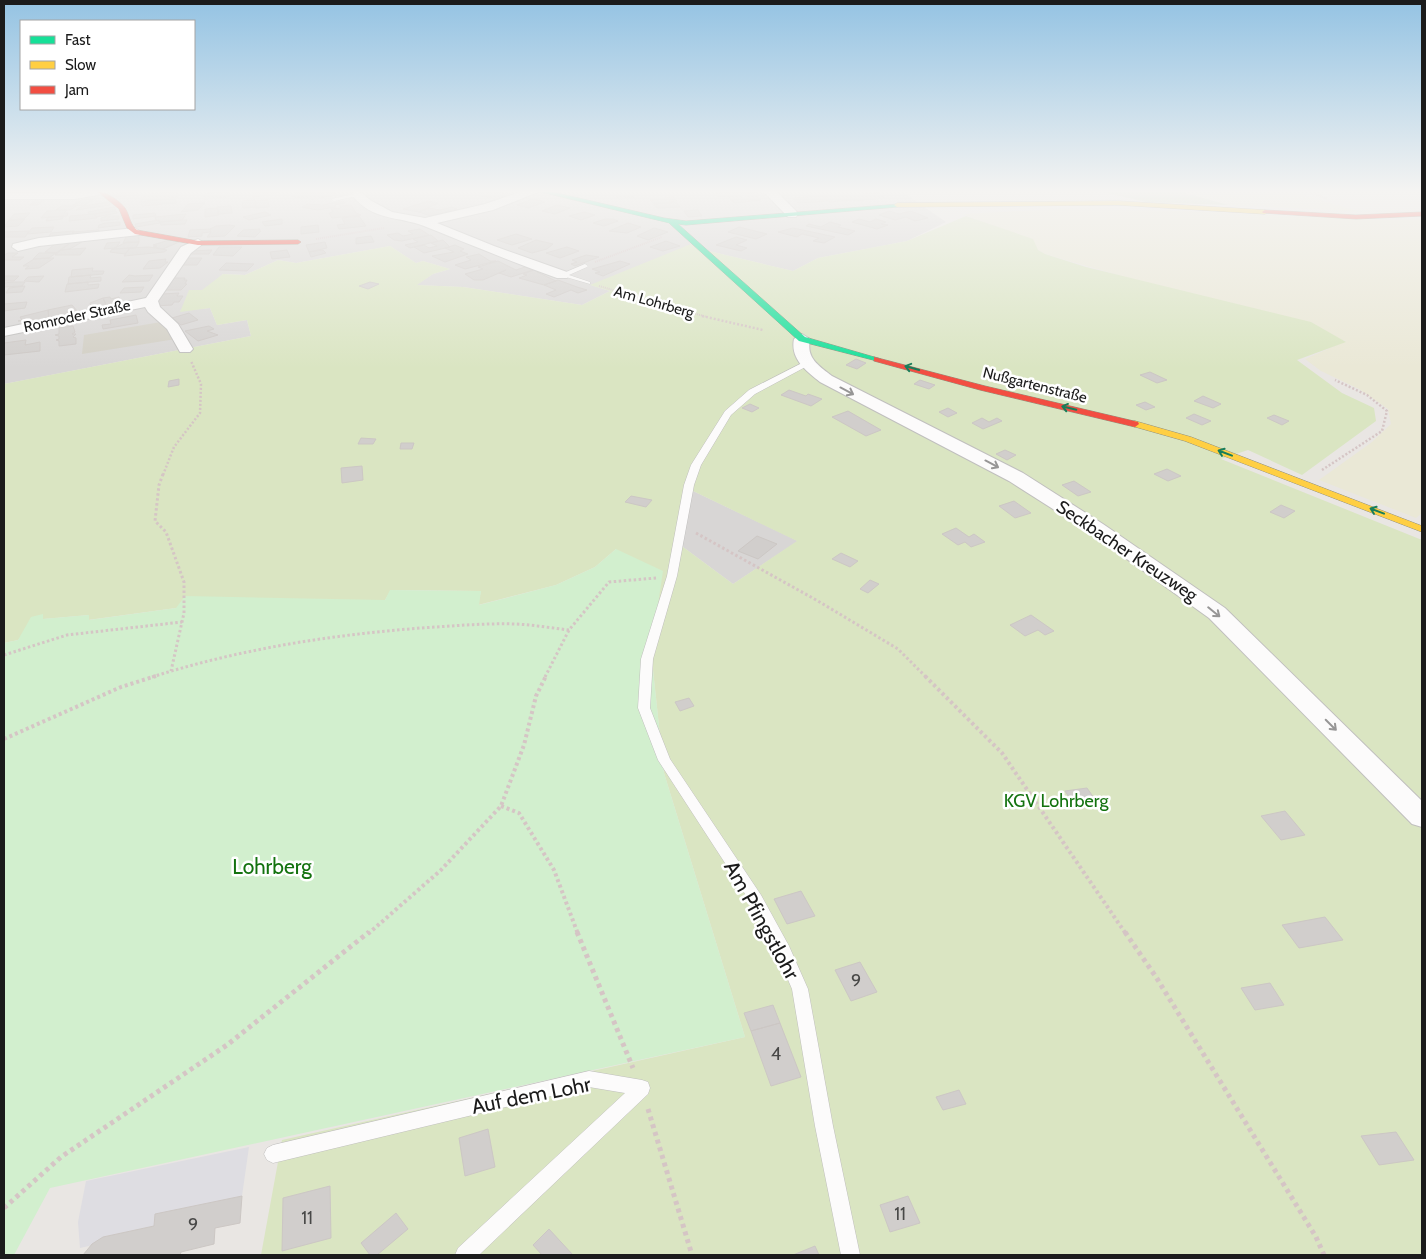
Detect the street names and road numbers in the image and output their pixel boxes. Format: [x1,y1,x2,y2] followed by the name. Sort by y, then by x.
[612,282,697,322] street label: Am Lohrberg
[22,296,132,336] street label: Romroder Straße
[981,363,1089,407] street label: Nußgartenstraße
[1052,496,1203,607] street label: Seckbacher Kreuzweg
[719,856,805,984] street label: Am Pfingstlohr
[469,1071,593,1119] street label: Auf dem Lohr

